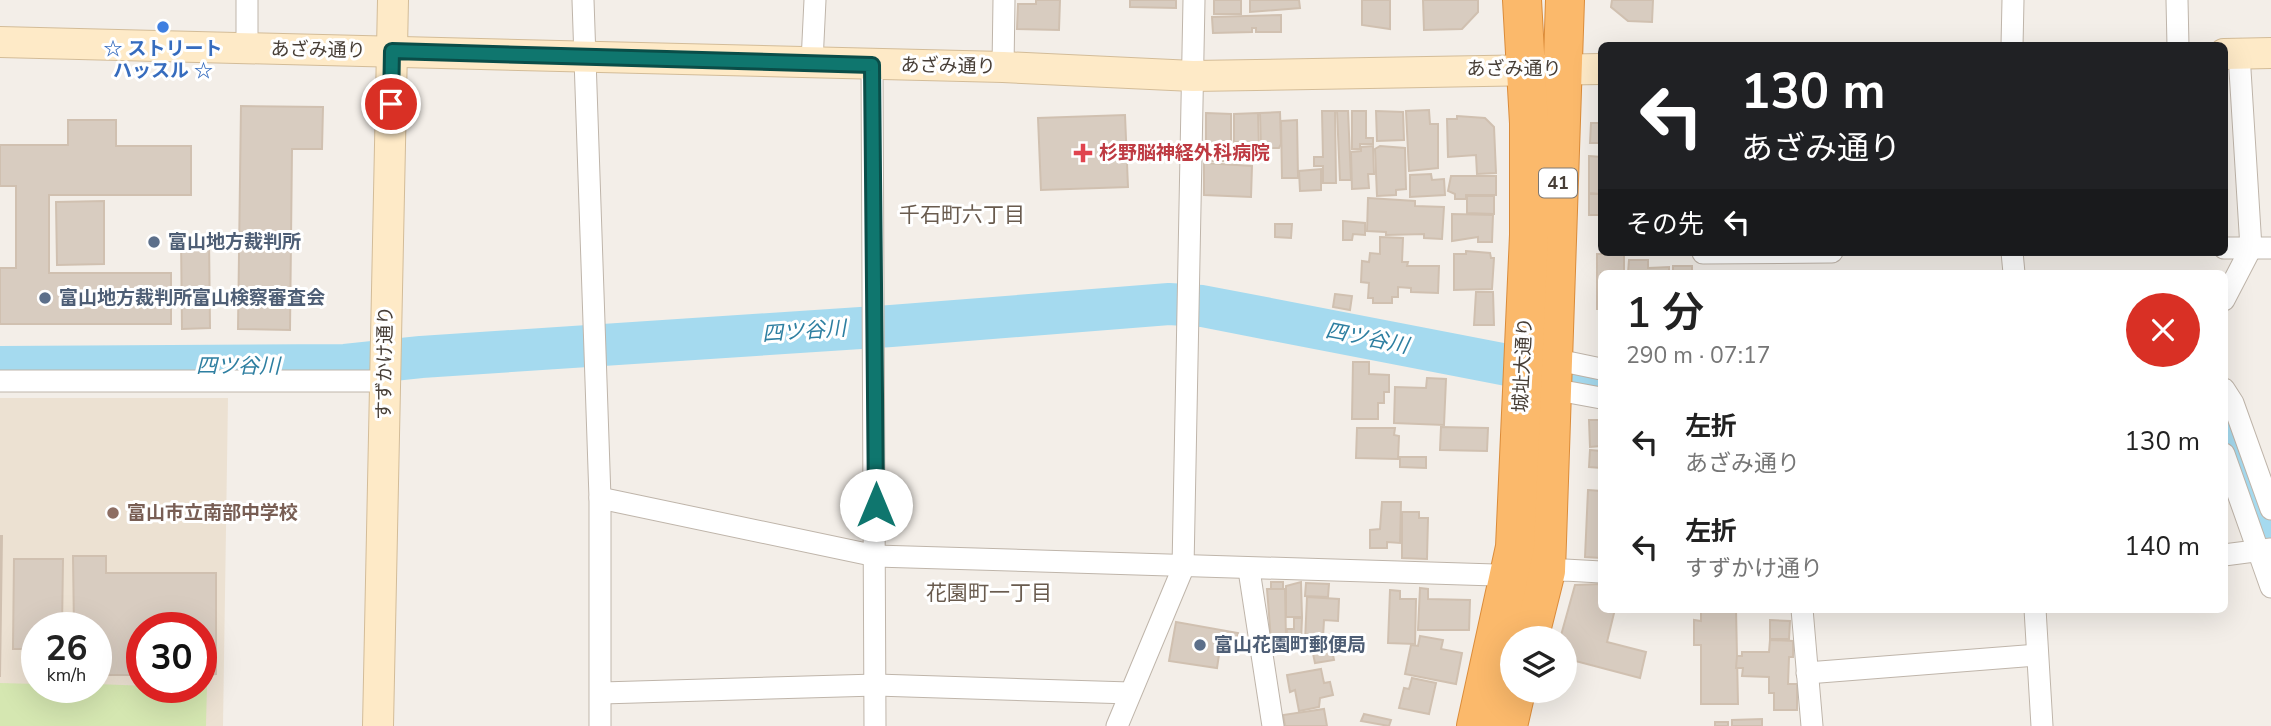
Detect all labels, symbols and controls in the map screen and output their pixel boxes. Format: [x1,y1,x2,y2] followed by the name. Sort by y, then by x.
[155,19,171,35] marker: ☆ ストリート ハッスル ☆
[103,36,223,84] place label: ☆ ストリート ハッスル ☆
[270,36,366,64] street label: あざみ通り
[900,52,996,80] street label: あざみ通り
[1466,56,1562,82] street label: あざみ通り
[1741,58,1885,125] text: 130 m
[1626,70,1717,161] icon: left
[361,74,421,134] pin
[372,85,410,123] icon: arrive
[1741,127,1901,170] text: あざみ通り
[1099,140,1270,166] place label: 杉野脳神経外科病院
[1073,143,1093,163] marker: 杉野脳神経外科病院
[1539,168,1577,198] road number: 41
[899,201,1025,229] district label: 千石町六丁目
[1718,203,1756,241] icon: left
[1626,207,1704,242] text: その先
[168,229,301,255] place label: 富山地方裁判所
[146,234,162,250] marker: 富山地方裁判所
[59,285,325,311] place label: 富山地方裁判所富山検察審査会
[1626,285,1704,342] text: 1 分
[37,290,53,306] marker: 富山地方裁判所富山検察審査会
[2126,293,2200,367] button: close
[371,306,399,420] street label: すずかけ通り
[761,314,849,348] water label: 四ツ谷川
[1323,316,1413,360] water label: 四ツ谷川
[1508,317,1538,413] street label: 城址大通り
[1626,340,1771,371] text: 290 m · 07:17
[196,352,282,380] water label: 四ツ谷川
[1685,409,1737,444] text: 左折
[1626,423,1664,461] icon: left
[2124,424,2200,459] text: 130 m
[1685,448,1800,479] text: あざみ通り
[839,468,913,542] position arrow
[127,500,298,526] place label: 富山市立南部中学校
[105,505,121,521] marker: 富山市立南部中学校
[1685,514,1737,549] text: 左折
[1626,528,1664,566] icon: left
[2124,529,2200,564] text: 140 m
[1685,553,1823,584] text: すずかけ通り
[926,579,1052,607] district label: 花園町一丁目
[126,612,217,703] speed limit sign: 30
[45,625,88,672] text: 26
[1500,626,1577,703] map controls
[1500,626,1577,703] button: layers
[1214,632,1366,658] place label: 富山花園町郵便局
[1192,637,1208,653] marker: 富山花園町郵便局
[47,663,86,687] text: km/h

